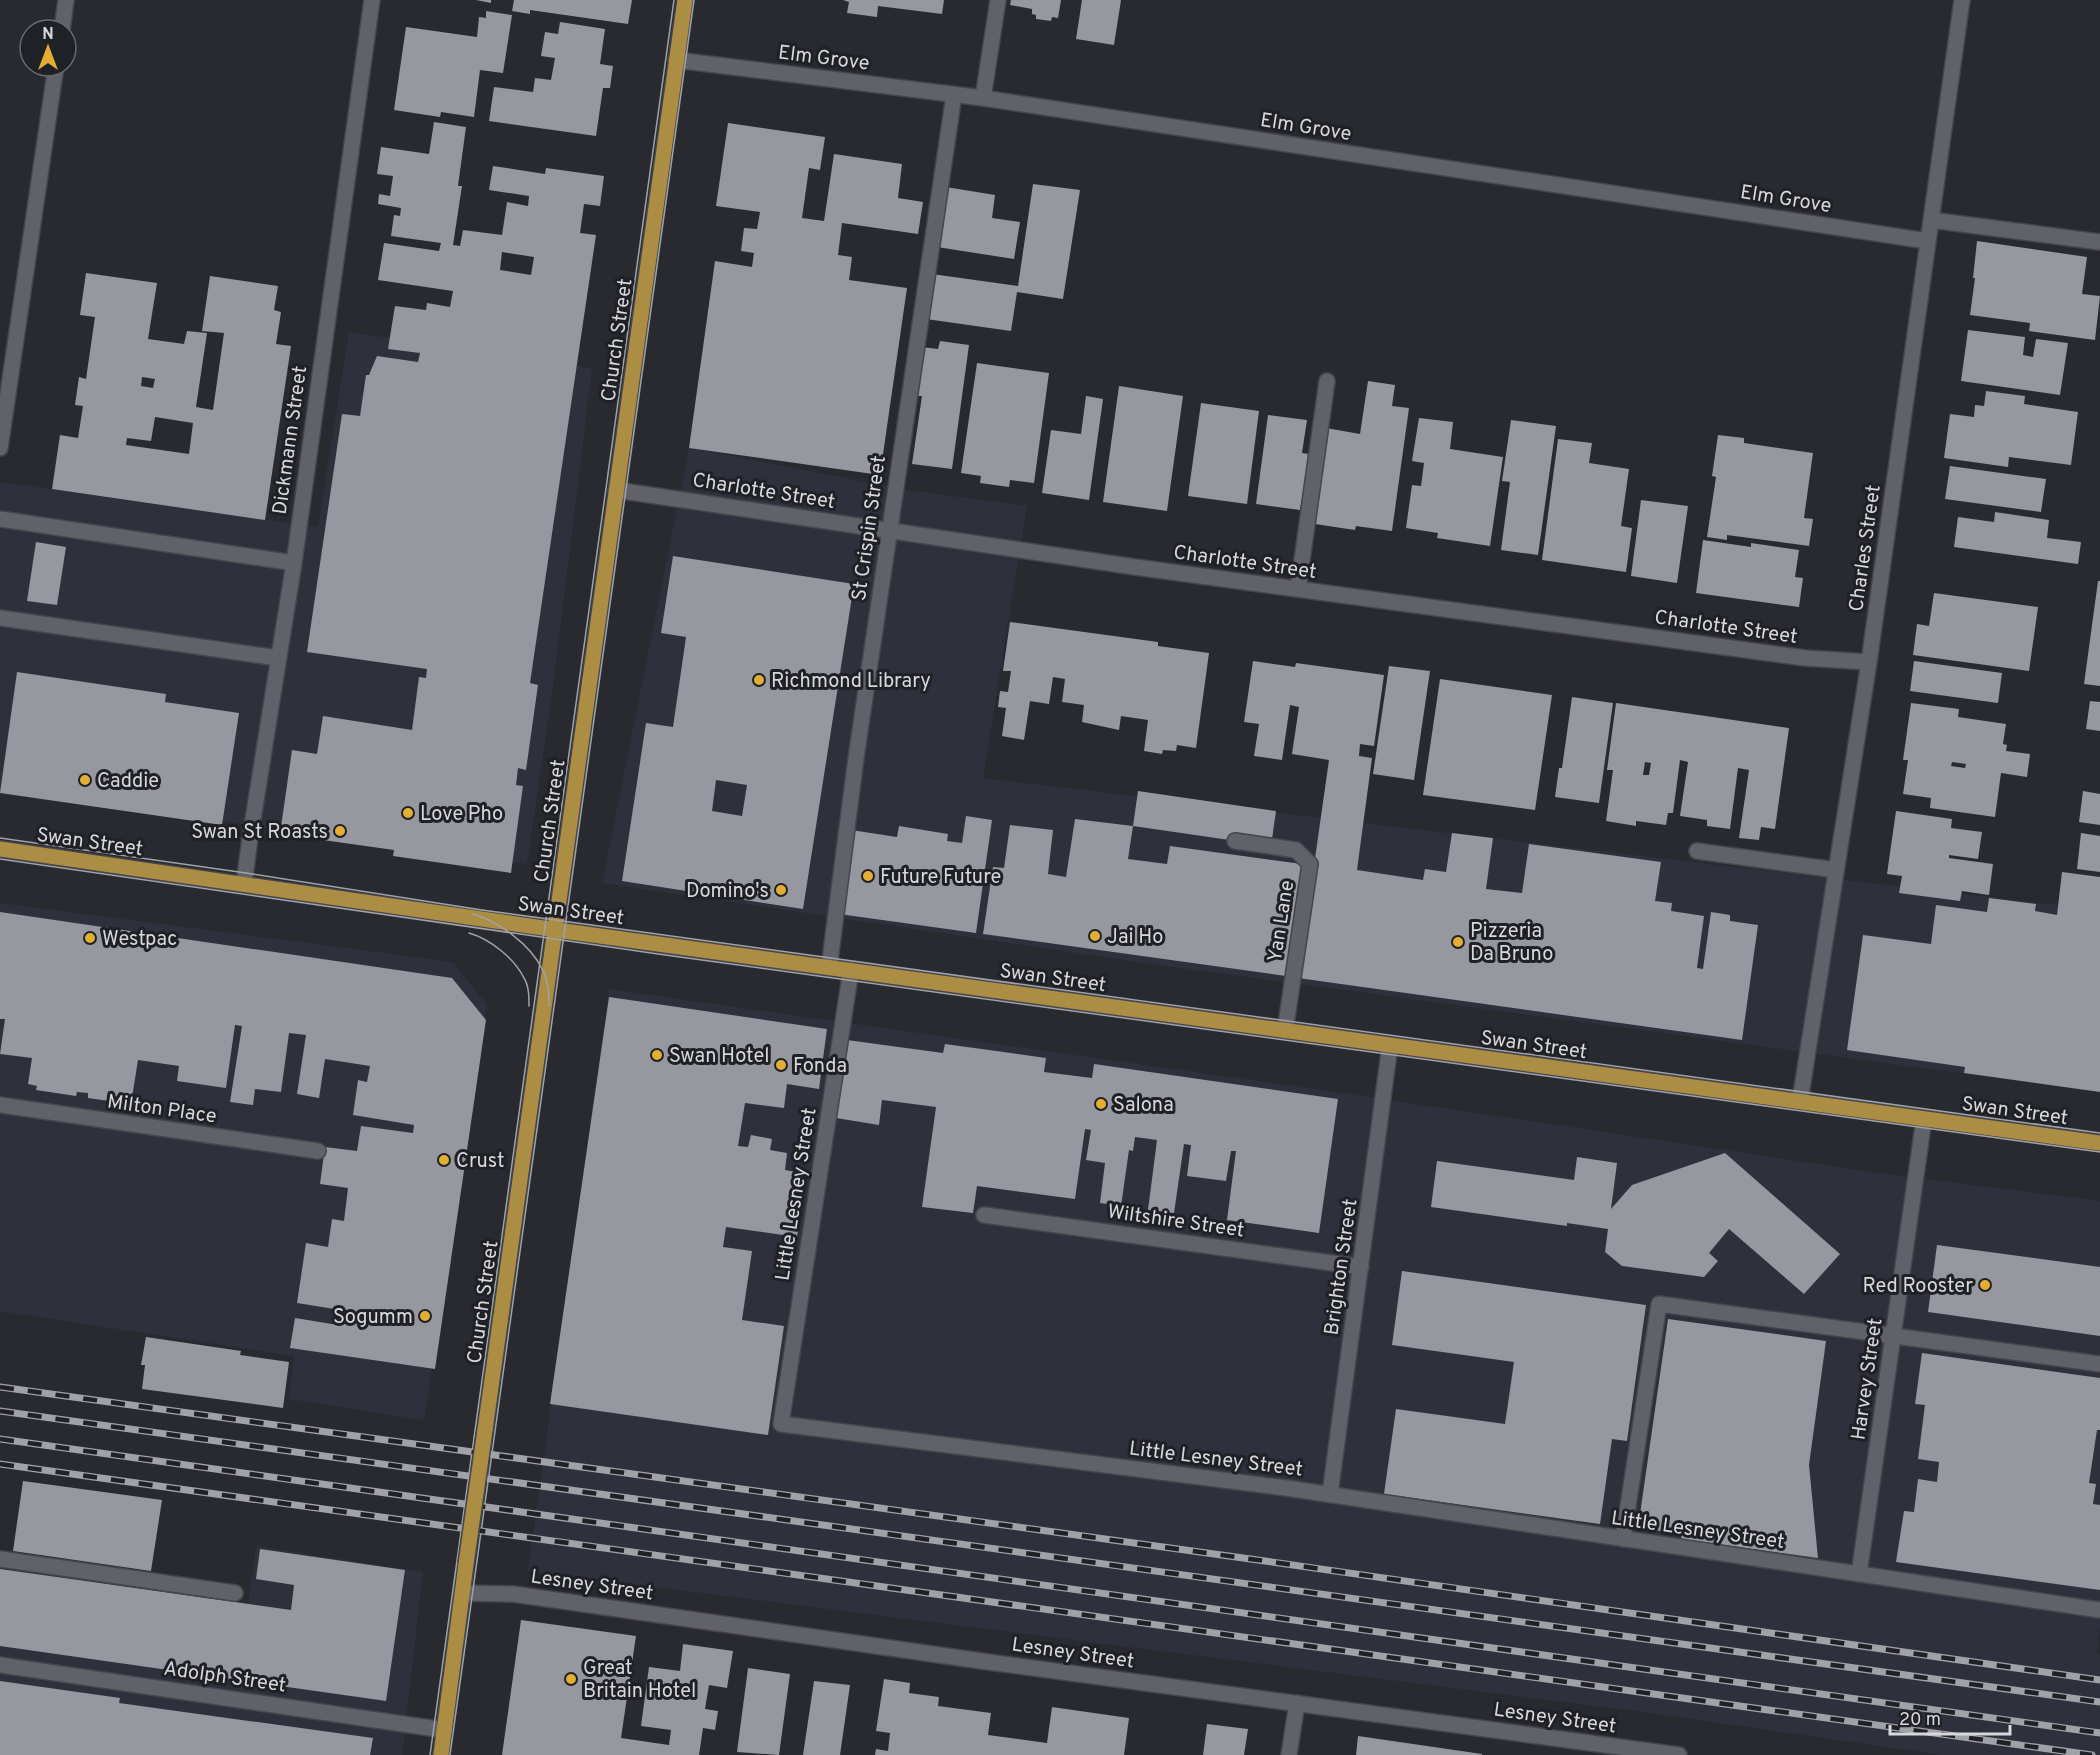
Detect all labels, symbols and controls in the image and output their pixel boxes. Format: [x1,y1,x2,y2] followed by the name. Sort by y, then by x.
[18,18,78,78] north arrow
[42,25,54,45] text: N
[777,40,871,77] street label: Elm Grove
[1258,108,1353,148] street label: Elm Grove
[1738,180,1833,220] street label: Elm Grove
[596,277,639,403] street label: Church Street
[268,364,314,516] street label: Dickmann Street
[847,454,893,603] street label: St Crispin Street
[690,468,837,516] street label: Charlotte Street
[1844,483,1888,613] street label: Charles Street
[1172,540,1318,586] street label: Charlotte Street
[1653,605,1799,651] street label: Charlotte Street
[771,669,931,695] place label: Richmond Library
[752,673,766,687] marker: Richmond Library
[529,758,572,884] street label: Church Street
[97,769,159,795] place label: Caddie
[78,773,92,787] marker: Caddie
[420,802,503,828] place label: Love Pho
[401,806,415,820] marker: Love Pho
[191,820,328,846] place label: Swan St Roasts
[35,823,145,863] street label: Swan Street
[333,824,347,838] marker: Swan St Roasts
[880,865,1001,891] place label: Future Future
[861,869,875,883] marker: Future Future
[686,879,769,905] place label: Domino's
[1263,879,1301,964] street label: Yan Lane
[774,883,788,897] marker: Domino's
[516,892,626,932] street label: Swan Street
[1470,919,1553,968] place label: Pizzeria Da Bruno
[1107,925,1163,951] place label: Jai Ho
[102,927,177,953] place label: Westpac
[1088,929,1102,943] marker: Jai Ho
[83,931,97,945] marker: Westpac
[1451,935,1465,949] marker: Pizzeria Da Bruno
[998,959,1108,999] street label: Swan Street
[1479,1026,1589,1066] street label: Swan Street
[669,1044,769,1070] place label: Swan Hotel
[650,1048,664,1062] marker: Swan Hotel
[793,1054,847,1080] place label: Fonda
[774,1058,788,1072] marker: Fonda
[105,1089,218,1131] street label: Milton Place
[1960,1092,2070,1132] street label: Swan Street
[1113,1093,1174,1119] place label: Salona
[1094,1097,1108,1111] marker: Salona
[770,1106,823,1283] street label: Little Lesney Street
[456,1149,505,1175] place label: Crust
[437,1153,451,1167] marker: Crust
[1320,1197,1364,1337] street label: Brighton Street
[1106,1200,1246,1244] street label: Wiltshire Street
[462,1239,505,1365] street label: Church Street
[1863,1274,1973,1300] place label: Red Rooster
[1978,1278,1992,1292] marker: Red Rooster
[333,1305,413,1331] place label: Sogumm
[418,1309,432,1323] marker: Sogumm
[1847,1317,1889,1442] street label: Harvey Street
[1127,1436,1304,1484] street label: Little Lesney Street
[1609,1506,1786,1556] street label: Little Lesney Street
[529,1565,655,1607] street label: Lesney Street
[1010,1633,1136,1675] street label: Lesney Street
[583,1656,696,1705] place label: Great Britain Hotel
[162,1657,288,1699] street label: Adolph Street
[564,1672,578,1686] marker: Great Britain Hotel
[1492,1698,1618,1740] street label: Lesney Street
[1890,1698,2010,1736] scale bar
[1899,1709,1941,1732] text: 20 m

